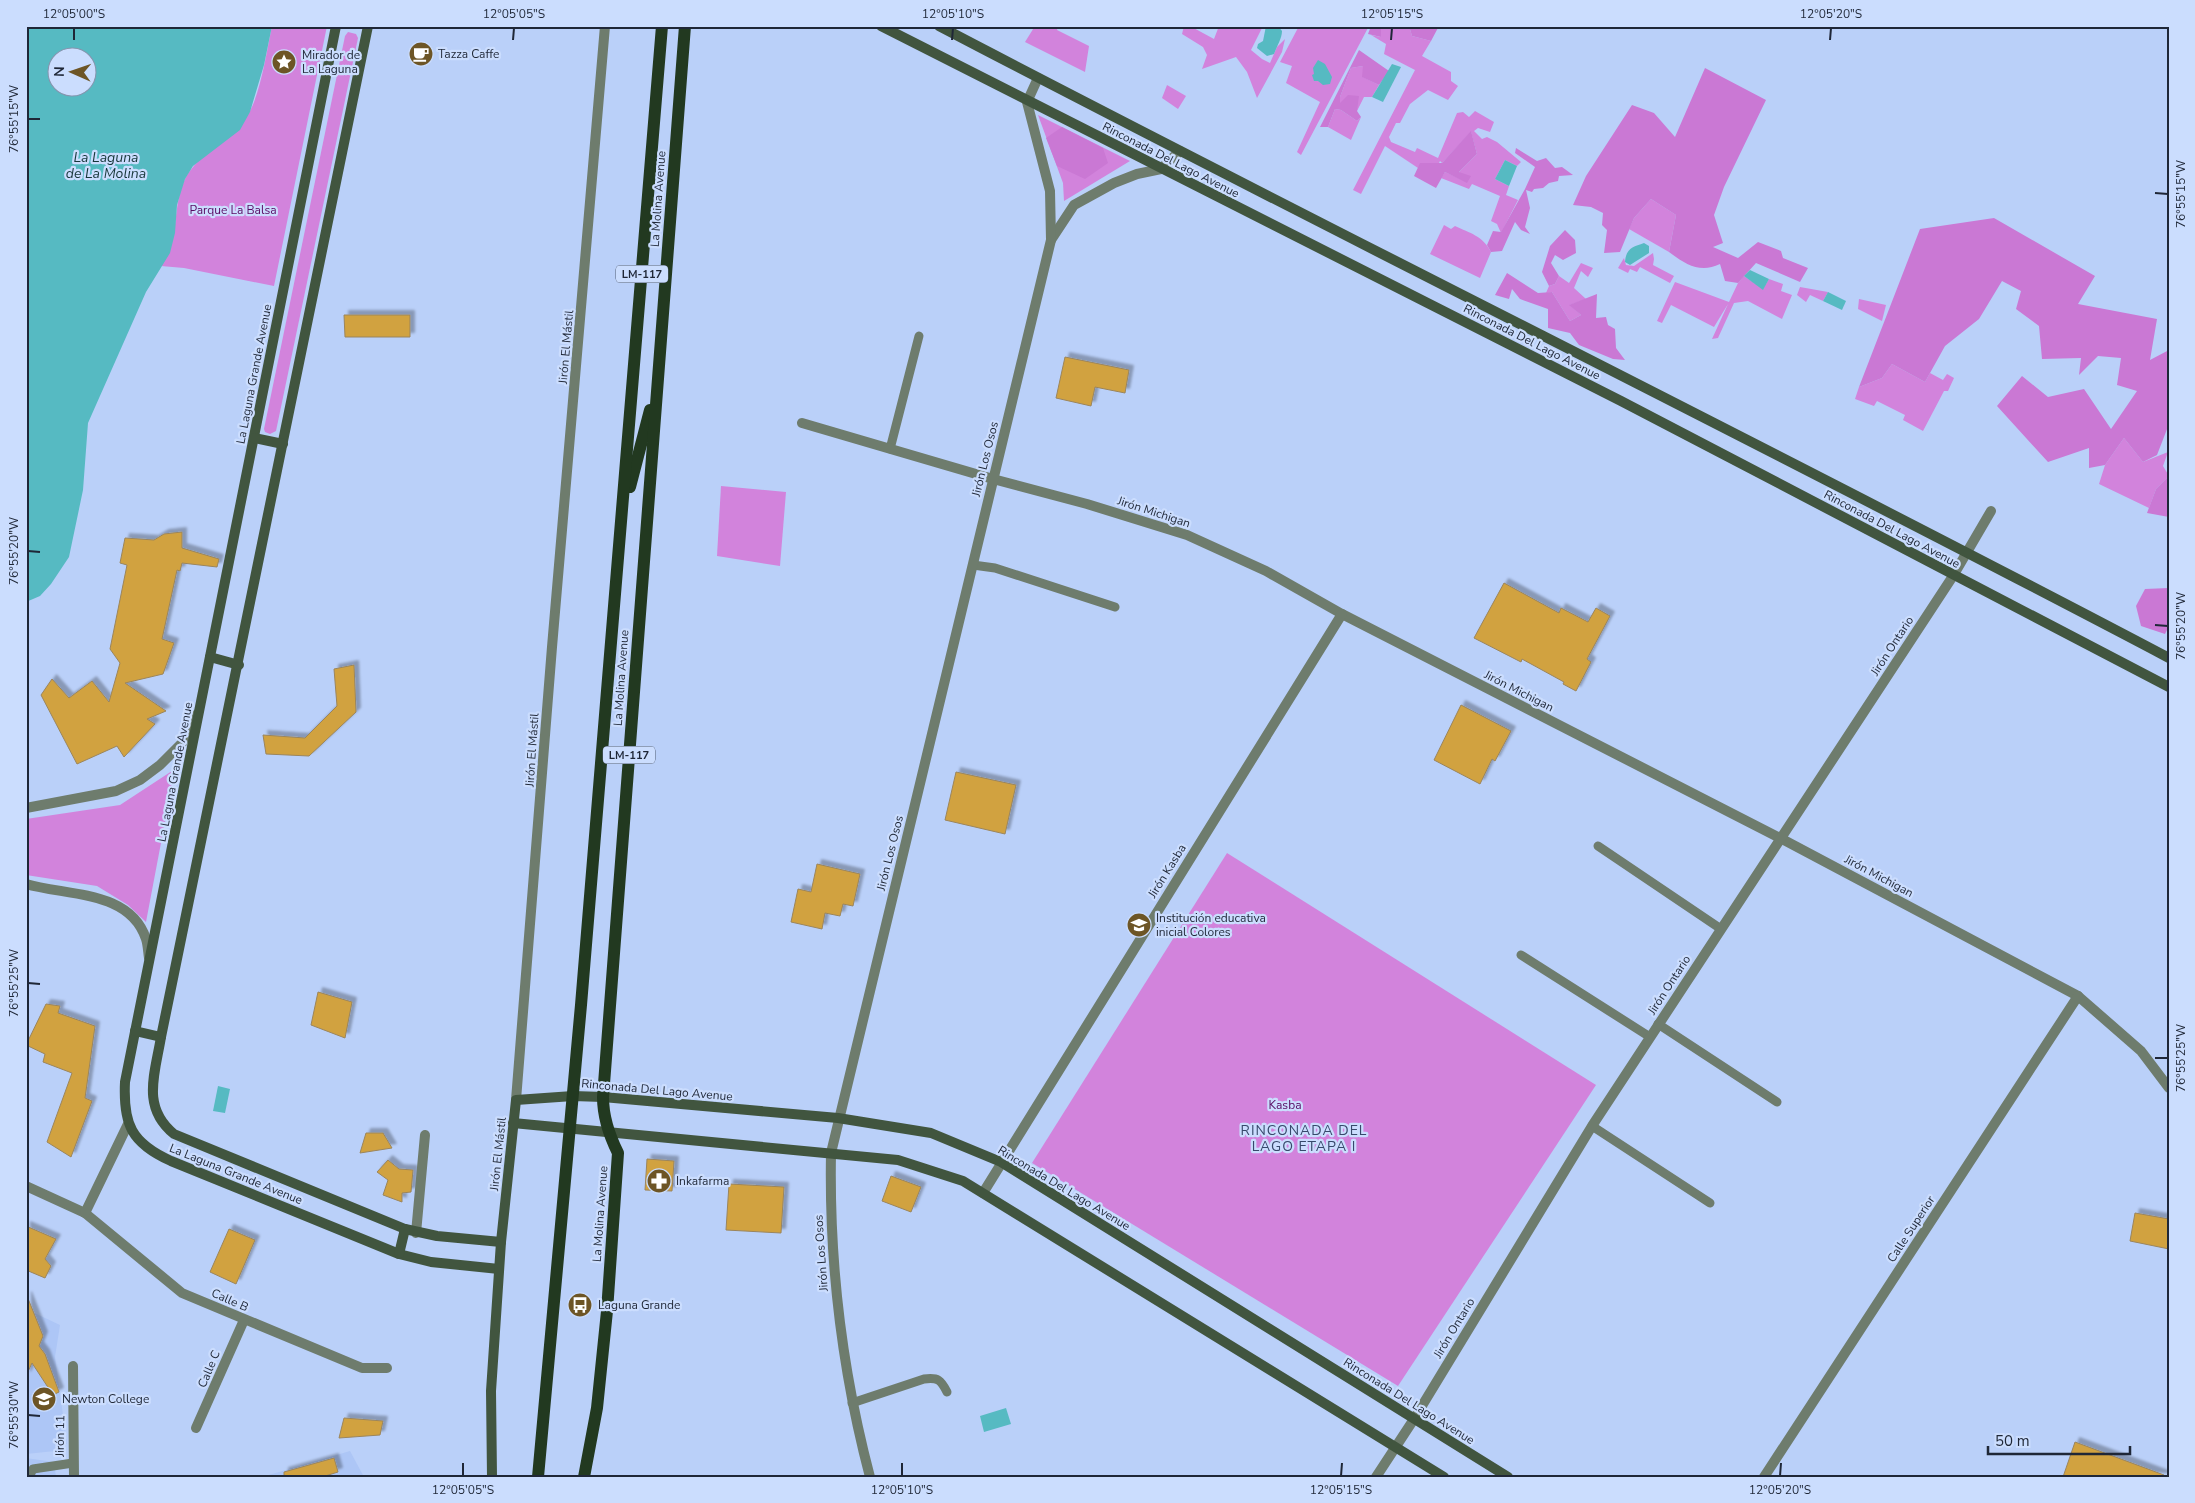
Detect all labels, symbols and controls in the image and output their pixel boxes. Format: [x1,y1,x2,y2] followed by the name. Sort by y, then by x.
[43,6,105,22] text: 12°05'00"S
[483,6,545,22] text: 12°05'05"S
[922,6,984,22] text: 12°05'10"S
[1361,6,1423,22] text: 12°05'15"S
[1800,6,1862,22] text: 12°05'20"S
[408,41,434,67] cafe icon: Tazza Caffe
[438,46,499,62] place label: Tazza Caffe
[302,47,360,77] place label: Mirador de La Laguna
[48,48,98,98] north arrow
[271,49,297,75] place icon: Mirador de La Laguna
[50,66,69,77] text: N
[6,85,22,153] text: 76°55'15"W
[1100,118,1242,202] street label: Rinconada Del Lago Avenue
[66,148,146,183] water label: La Laguna de La Molina
[647,150,669,248] street label: La Molina Avenue
[2173,160,2189,228] text: 76°55'15"W
[189,202,277,218] park label: Parque La Balsa
[616,266,668,282] road number: LM-117
[1461,300,1603,384] street label: Rinconada Del Lago Avenue
[233,303,275,445] street label: La Laguna Grande Avenue
[555,309,577,386] street label: Jirón El Mástil
[968,420,1002,499] street label: Jirón Los Osos
[1821,486,1963,572] street label: Rinconada Del Lago Avenue
[1114,492,1193,531] street label: Jirón Michigan
[6,517,22,585] text: 76°55'20"W
[2173,592,2189,660] text: 76°55'20"W
[1866,613,1917,680] street label: Jirón Ontario
[610,629,632,727] street label: La Molina Avenue
[1481,666,1556,715] street label: Jirón Michigan
[154,701,196,843] street label: La Laguna Grande Avenue
[521,712,543,788] street label: Jirón El Mástil
[603,746,655,764] road number: LM-117
[873,814,907,893] street label: Jirón Los Osos
[1144,841,1190,902] street label: Jirón Kasba
[1841,851,1916,901] street label: Jirón Michigan
[1156,910,1266,940] place label: Institución educativa inicial Colores
[1126,912,1152,938] school or university icon: Institución educativa inicial Colores
[6,949,22,1017] text: 76°55'25"W
[1643,952,1694,1019] street label: Jirón Ontario
[2173,1024,2189,1092] text: 76°55'25"W
[581,1075,733,1105] street label: Rinconada Del Lago Avenue
[1269,1097,1302,1113] park label: Kasba
[486,1116,510,1193] street label: Jirón El Mástil
[1241,1121,1367,1156] district label: RINCONADA DEL LAGO ETAPA I
[167,1140,305,1208] street label: La Laguna Grande Avenue
[995,1142,1133,1234] street label: Rinconada Del Lago Avenue
[589,1165,611,1263] street label: La Molina Avenue
[646,1168,672,1194] pharmacy icon: Inkafarma
[676,1173,729,1189] place label: Inkafarma
[1884,1192,1939,1265] street label: Calle Superior
[810,1214,832,1293] street label: Jirón Los Osos
[209,1285,251,1315] street label: Calle B
[567,1292,593,1318] bus stop icon: Laguna Grande
[1429,1295,1478,1362] street label: Jirón Ontario
[598,1297,680,1313] place label: Laguna Grande
[194,1348,224,1390] street label: Calle C
[1340,1354,1478,1448] street label: Rinconada Del Lago Avenue
[6,1381,22,1449] text: 76°55'30"W
[31,1386,57,1412] school or university icon: Newton College
[62,1391,149,1407] place label: Newton College
[52,1415,68,1458] street label: Jirón 11
[1988,1423,2130,1455] scale bar
[1995,1431,2030,1451] text: 50 m
[432,1482,494,1498] text: 12°05'05"S
[871,1482,933,1498] text: 12°05'10"S
[1310,1482,1372,1498] text: 12°05'15"S
[1749,1482,1811,1498] text: 12°05'20"S

